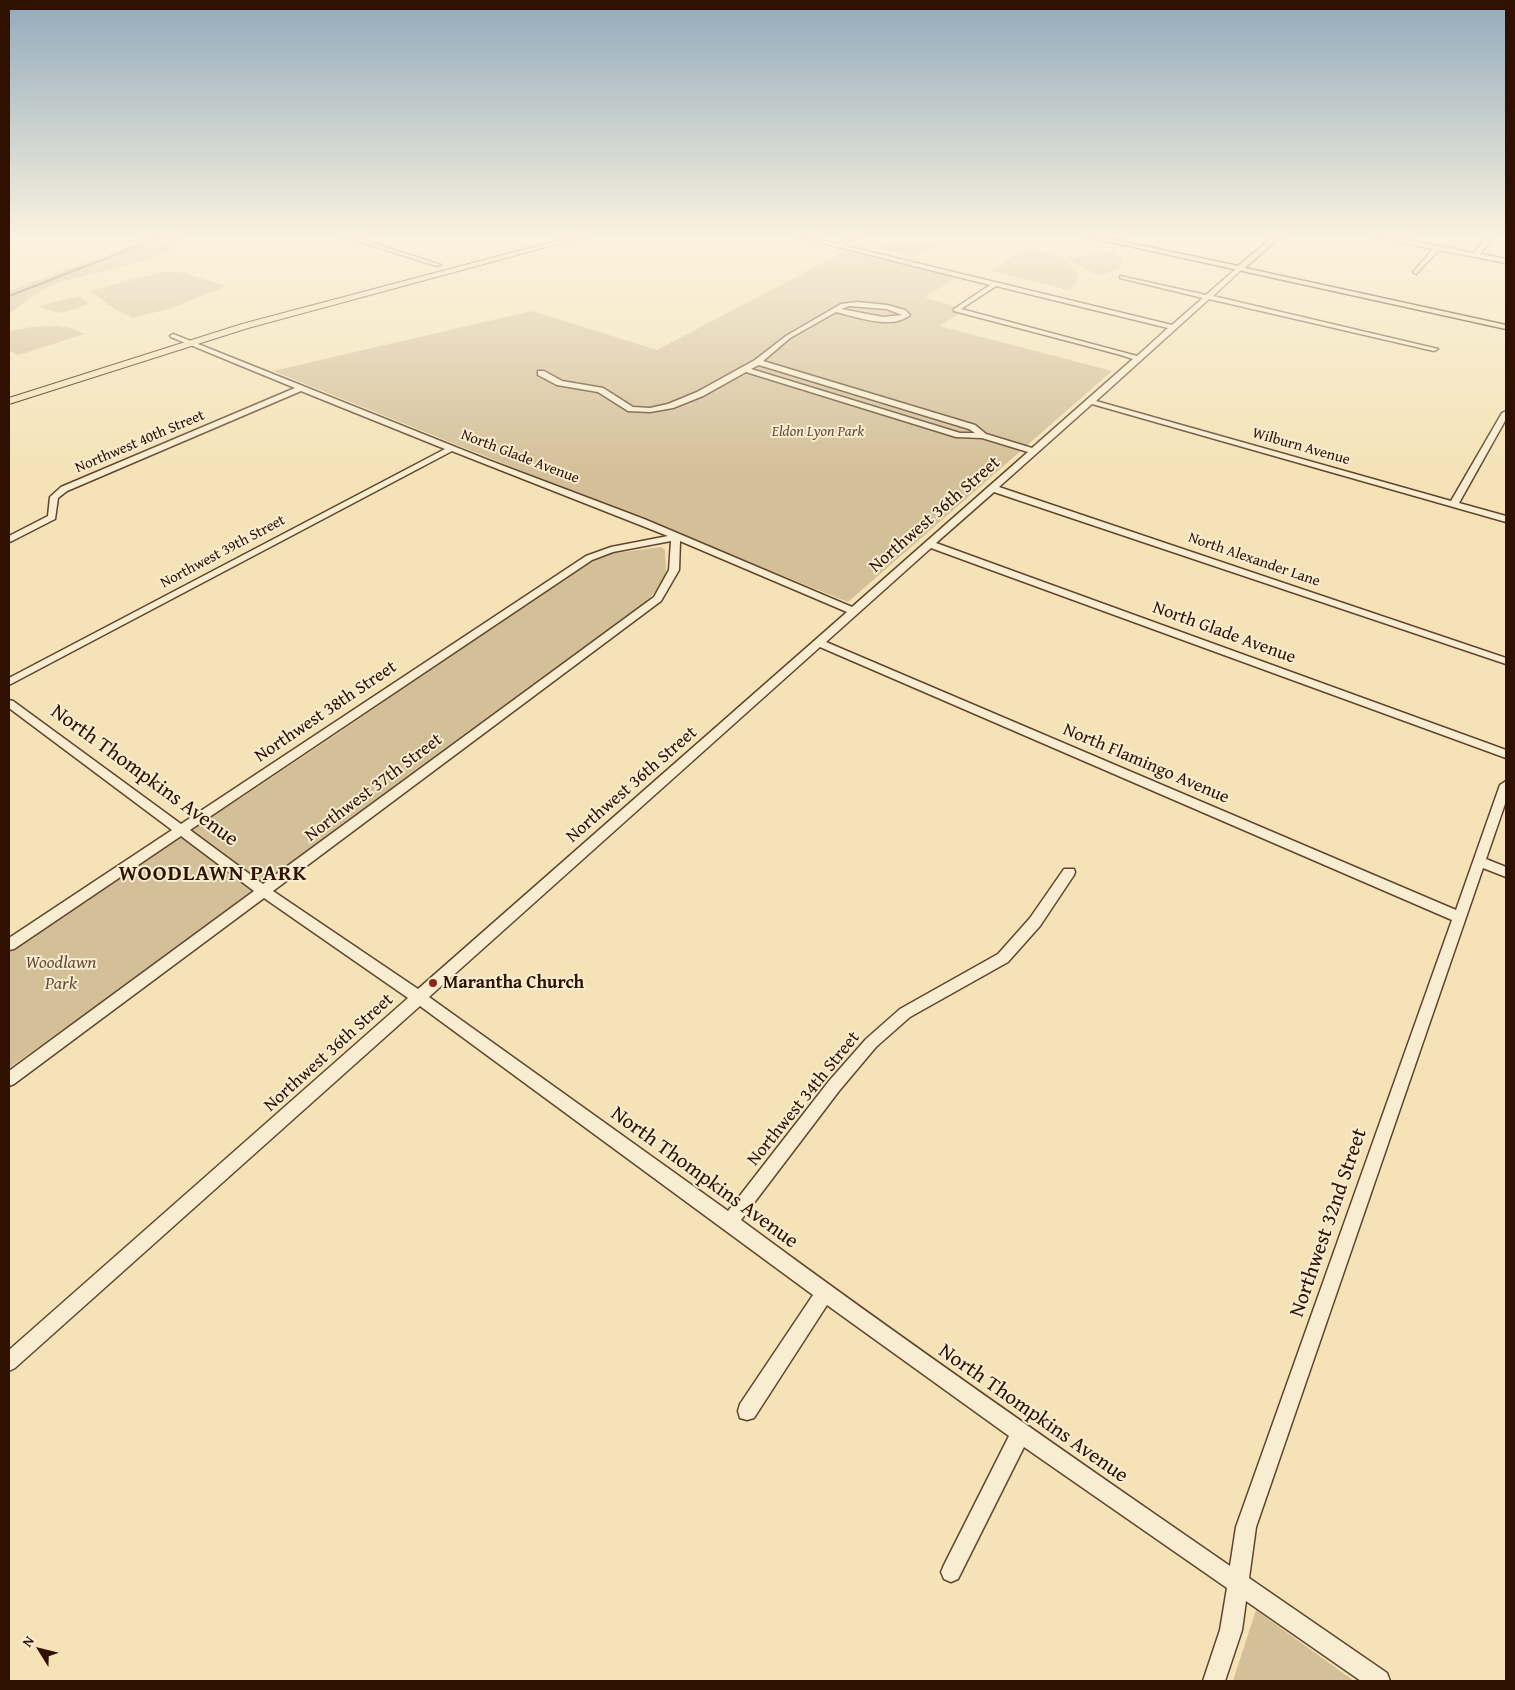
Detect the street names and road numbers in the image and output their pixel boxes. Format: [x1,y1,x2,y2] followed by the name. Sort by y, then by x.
[73,407,207,477] street label: Northwest 40th Street
[1250,424,1352,470] street label: Wilburn Avenue
[458,426,582,488] street label: North Glade Avenue
[865,452,1005,578] street label: Northwest 36th Street
[158,511,288,593] street label: Northwest 39th Street
[1186,529,1322,591] street label: North Alexander Lane
[1150,597,1298,669] street label: North Glade Avenue
[251,657,401,767] street label: Northwest 38th Street
[45,700,243,852] street label: North Thompkins Avenue
[1060,719,1232,809] street label: North Flamingo Avenue
[562,722,702,848] street label: Northwest 36th Street
[301,729,447,847] street label: Northwest 37th Street
[260,989,398,1117] street label: Northwest 36th Street
[743,1028,865,1170] street label: Northwest 34th Street
[605,1102,803,1254] street label: North Thompkins Avenue
[1285,1125,1373,1321] street label: Northwest 32nd Street
[933,1339,1133,1489] street label: North Thompkins Avenue

